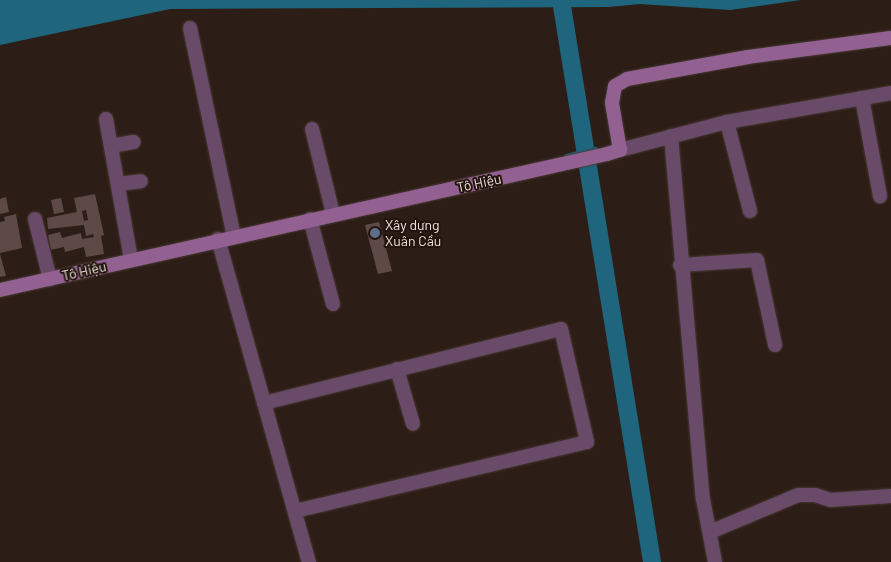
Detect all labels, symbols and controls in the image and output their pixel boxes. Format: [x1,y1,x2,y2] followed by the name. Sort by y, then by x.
[455,170,503,196] street label: Tô Hiệu
[385,217,441,250] place label: Xây dựng Xuân Cầu
[369,227,381,239] marker: Xây dựng Xuân Cầu
[60,258,108,284] street label: Tô Hiệu

